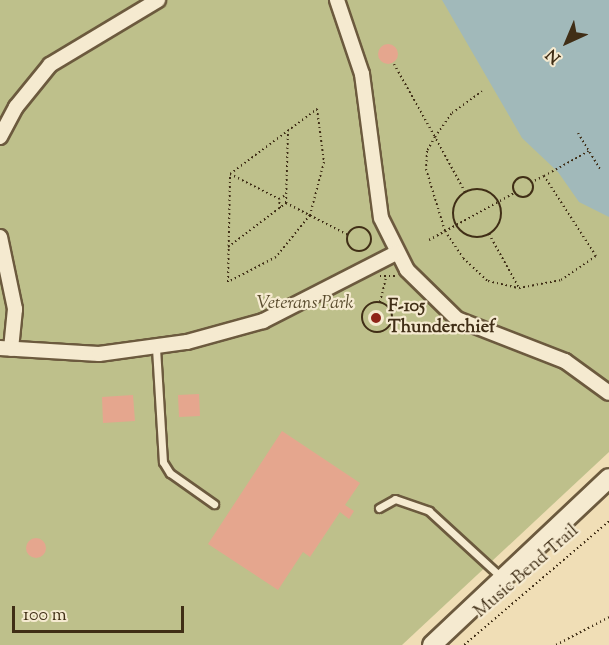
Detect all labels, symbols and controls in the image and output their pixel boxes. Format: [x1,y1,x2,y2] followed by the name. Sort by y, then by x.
[537,12,597,72] north arrow
[542,43,567,68] text: N
[257,293,353,315] park label: Veterans Park
[388,297,495,340] place label: F-105 Thunderchief
[369,311,383,325] marker: F-105 Thunderchief
[470,521,584,623] street label: Music Bend Trail
[15,594,188,632] scale bar
[23,603,67,629] text: 100 m

